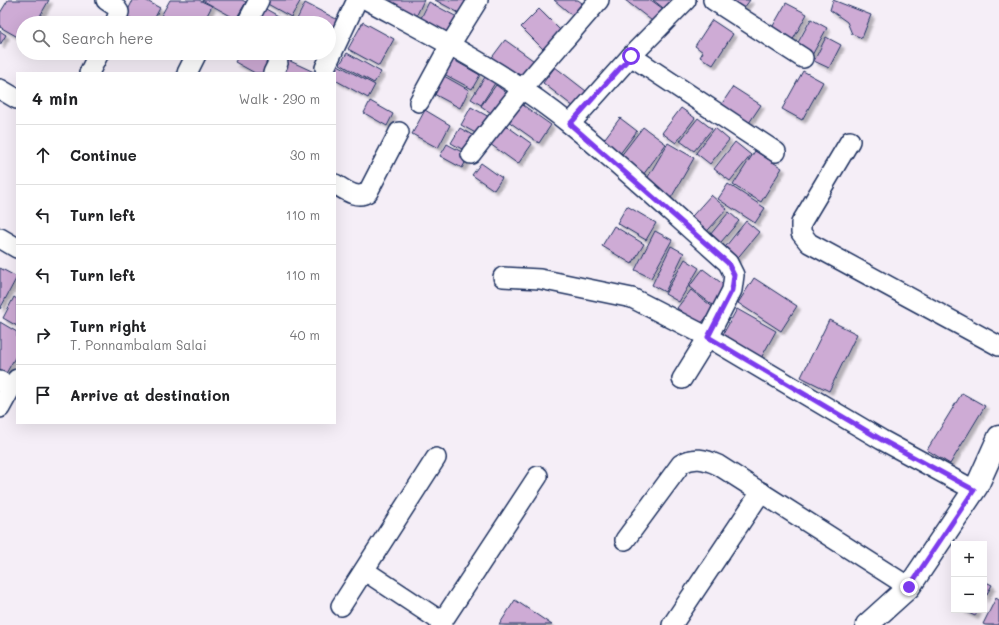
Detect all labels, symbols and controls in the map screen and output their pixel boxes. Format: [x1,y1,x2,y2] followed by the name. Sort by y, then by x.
[16,16,336,60] search box
[30,27,52,49] icon: search
[62,28,153,48] text: Search here
[622,47,640,65] route start
[32,87,78,109] text: 4 min
[239,90,320,107] text: Walk · 290 m
[32,144,54,166] icon: ahead
[70,145,137,165] text: Continue
[290,146,320,163] text: 30 m
[32,204,54,226] icon: left
[70,205,135,225] text: Turn left
[286,206,320,223] text: 110 m
[32,264,54,286] icon: left
[70,265,135,285] text: Turn left
[286,266,320,283] text: 110 m
[70,316,147,336] text: Turn right
[32,324,54,346] icon: right
[290,326,320,343] text: 40 m
[70,336,207,353] text: T. Ponnambalam Salai
[32,384,54,406] icon: arrive
[70,385,230,405] text: Arrive at destination
[951,541,987,613] map controls
[951,541,987,577] button: +
[951,577,987,613] button: −
[900,578,918,596] route end

